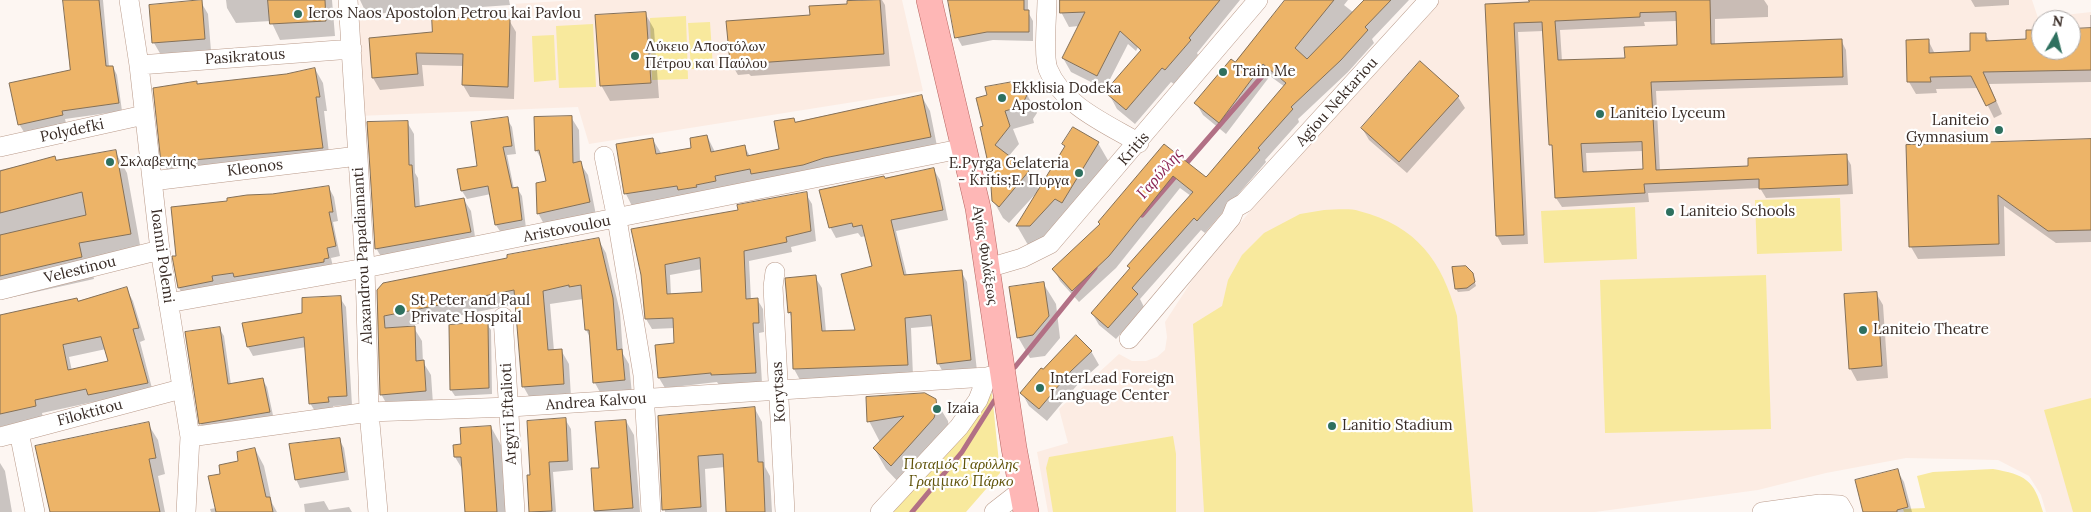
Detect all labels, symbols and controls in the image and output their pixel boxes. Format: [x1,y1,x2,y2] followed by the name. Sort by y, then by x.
[308,5,581,23] place label: Ieros Naos Apostolon Petrou kai Pavlou
[292,8,304,20] marker: Ieros Naos Apostolon Petrou kai Pavlou
[2031,10,2081,60] north arrow
[2051,11,2065,31] text: N
[645,38,767,73] place label: Λύκειο Αποστόλων Πέτρου και Παύλου
[204,45,286,69] street label: Pasikratous
[629,50,641,62] marker: Λύκειο Αποστόλων Πέτρου και Παύλου
[1292,54,1382,150] street label: Agiou Nektariou
[1233,63,1296,81] place label: Train Me
[1217,66,1229,78] marker: Train Me
[1012,80,1121,115] place label: Ekklisia Dodeka Apostolon
[996,92,1008,104] marker: Ekklisia Dodeka Apostolon
[1610,105,1726,123] place label: Laniteio Lyceum
[1594,108,1606,120] marker: Laniteio Lyceum
[1906,112,1989,147] place label: Laniteio Gymnasium
[38,115,106,147] street label: Polydefki
[1993,124,2005,136] marker: Laniteio Gymnasium
[1115,129,1153,169] street label: Kritis
[1133,145,1187,203] water label: Γαρύλλης
[120,153,196,171] place label: Σκλαβενίτης
[949,155,1069,190] place label: E.Pyrga Gelateria - Kritis;Ε. Πυργα
[104,156,116,168] marker: Σκλαβενίτης
[226,156,284,180] street label: Kleonos
[349,167,377,345] street label: Alaxandrou Papadiamanti
[1073,167,1085,179] marker: E.Pyrga Gelateria - Kritis;Ε. Πυργα
[1680,203,1795,221] place label: Laniteio Schools
[968,204,1002,306] street label: Αγίας Φυλάξεως
[1664,206,1676,218] marker: Laniteio Schools
[146,208,178,304] street label: Ioanni Polemi
[522,212,612,246] street label: Aristovoulou
[42,252,118,288] street label: Velestinou
[411,292,530,327] place label: St Peter and Paul Private Hospital
[393,303,407,317] marker: St Peter and Paul Private Hospital
[1873,321,1989,339] place label: Laniteio Theatre
[1857,324,1869,336] marker: Laniteio Theatre
[768,361,790,423] street label: Korytsas
[497,363,521,465] street label: Argyri Eftalioti
[1050,370,1174,405] place label: InterLead Foreign Language Center
[1034,382,1046,394] marker: InterLead Foreign Language Center
[545,390,647,414] street label: Andrea Kalvou
[55,396,125,430] street label: Filoktitou
[947,400,979,418] place label: Izaia
[931,403,943,415] marker: Izaia
[1342,417,1453,435] place label: Lanitio Stadium
[1326,420,1338,432] marker: Lanitio Stadium
[903,456,1019,491] park label: Ποταμός Γαρύλλης Γραμμικό Πάρκο

